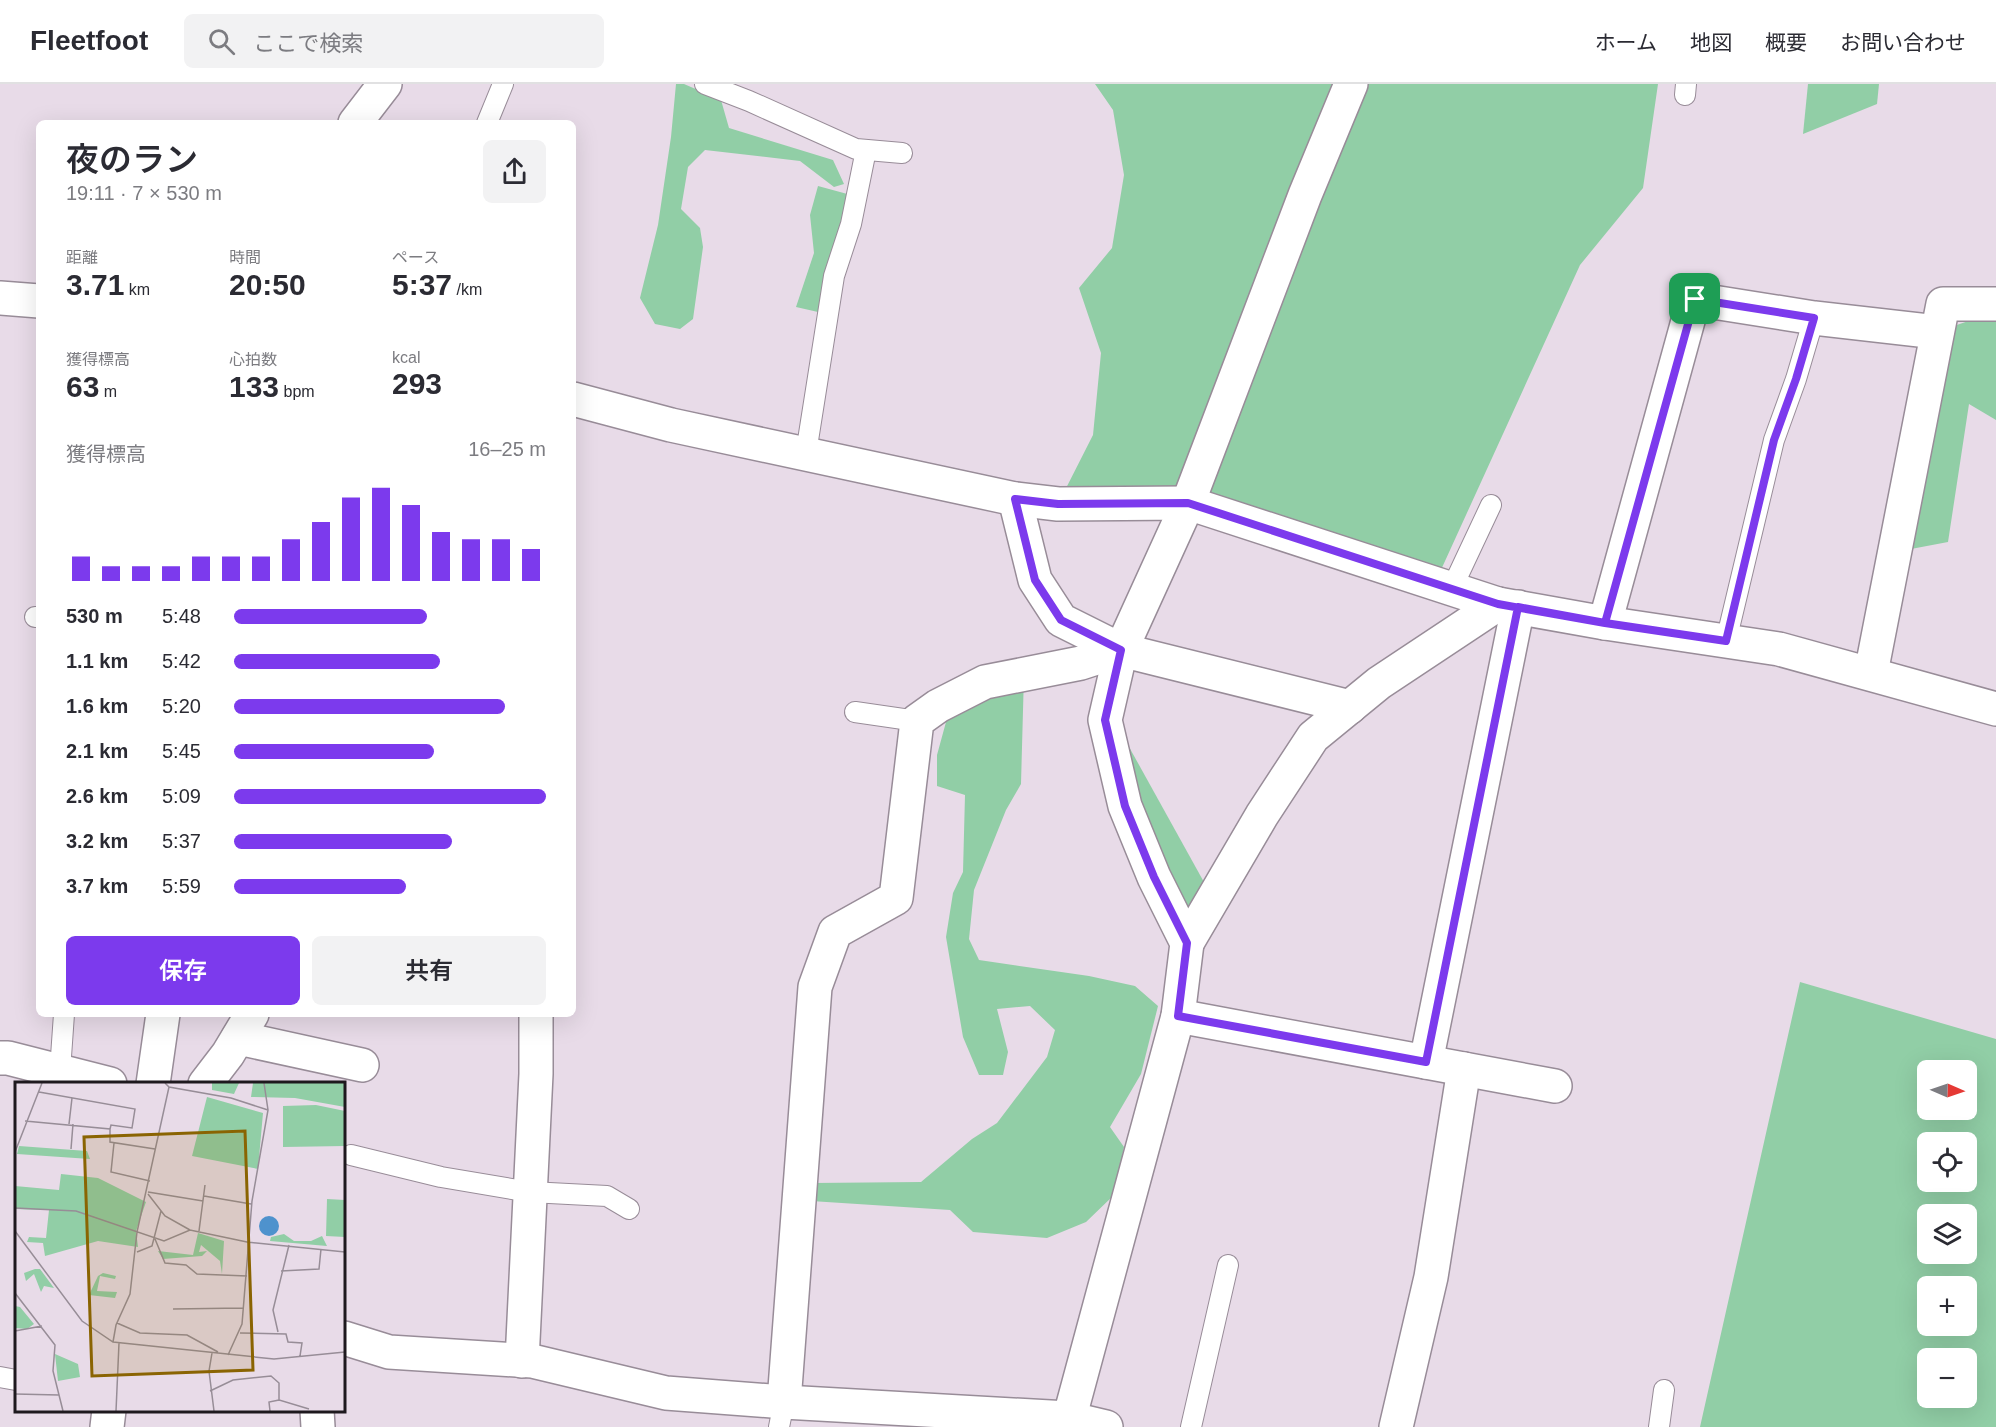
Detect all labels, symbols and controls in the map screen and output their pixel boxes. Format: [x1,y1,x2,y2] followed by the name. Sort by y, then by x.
[184,14,604,68] search box
[30,25,148,56] text: Fleetfoot
[205,25,238,58] icon: search
[253,31,363,56] text: ここで検索
[1595,31,1657,54] text: ホーム
[1690,31,1732,54] text: 地図
[1765,31,1807,54] text: 概要
[1840,31,1966,54] text: お問い合わせ
[483,140,546,203] button: share
[66,141,198,178] text: 夜のラン
[66,182,222,204] text: 19:11 · 7 × 530 m
[66,249,98,266] text: 距離
[229,249,261,266] text: 時間
[392,249,439,266] text: ペース
[66,268,124,301] text: 3.71
[229,268,306,301] text: 20:50
[392,268,452,301] text: 5:37
[1669,273,1720,324] pin
[124,281,150,298] text: km
[452,281,482,298] text: /km
[1678,282,1711,315] icon: arrive
[392,349,420,366] text: kcal
[66,351,130,368] text: 獲得標高
[229,351,277,368] text: 心拍数
[392,367,442,400] text: 293
[66,370,99,403] text: 63
[229,370,279,403] text: 133
[99,383,117,400] text: m
[279,383,315,400] text: bpm
[468,438,546,460] text: 16–25 m
[66,443,146,465] text: 獲得標高
[66,605,123,627] text: 530 m
[162,605,201,627] text: 5:48
[66,650,128,672] text: 1.1 km
[162,650,201,672] text: 5:42
[66,695,128,717] text: 1.6 km
[162,695,201,717] text: 5:20
[66,740,128,762] text: 2.1 km
[162,740,201,762] text: 5:45
[66,785,128,807] text: 2.6 km
[162,785,201,807] text: 5:09
[66,830,128,852] text: 3.2 km
[162,830,201,852] text: 5:37
[66,875,128,897] text: 3.7 km
[162,875,201,897] text: 5:59
[66,936,300,1005] button: 保存
[312,936,546,1005] button: 共有
[1917,1060,1977,1120] north arrow
[1917,1060,1977,1408] map controls
[15,1082,345,1412] inset map
[1917,1132,1977,1192] button: locate
[1917,1204,1977,1264] button: layers
[1917,1276,1977,1336] button: +
[1917,1348,1977,1408] button: −

